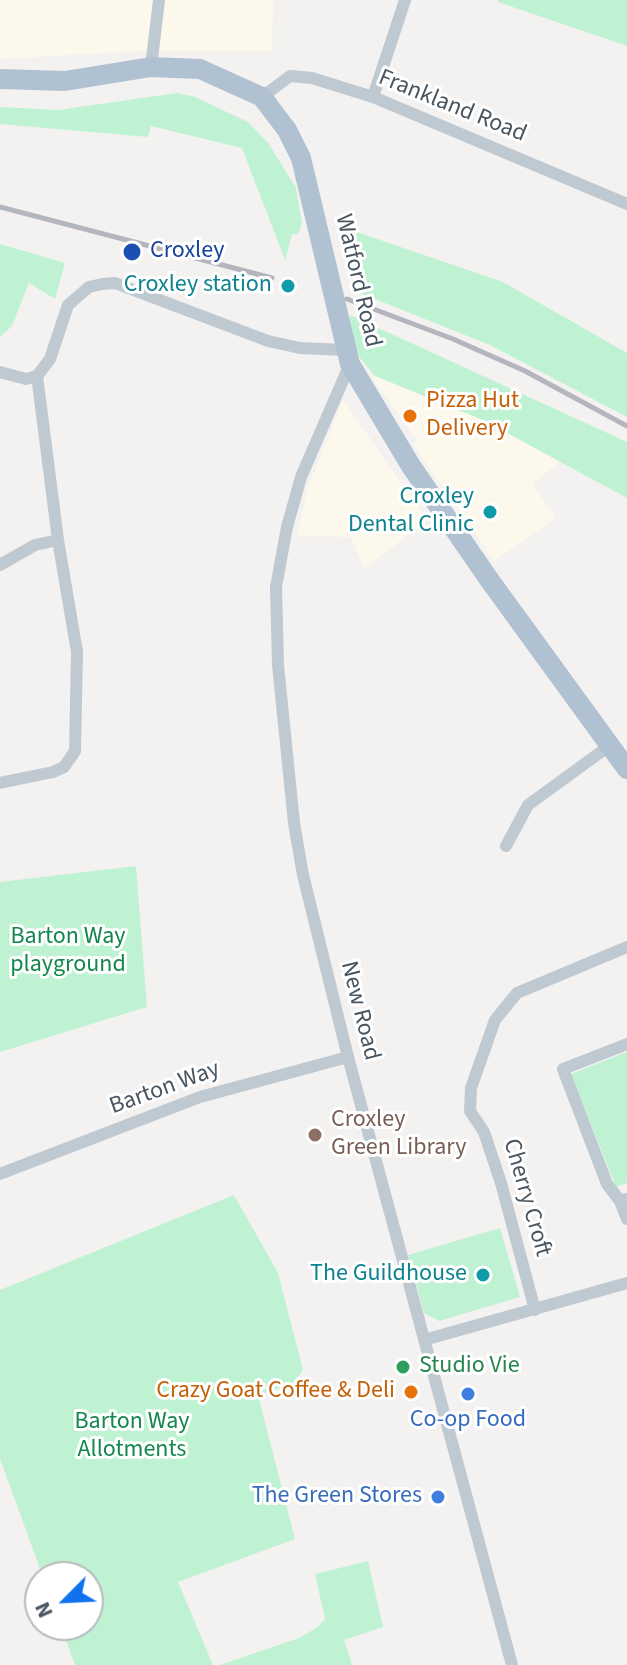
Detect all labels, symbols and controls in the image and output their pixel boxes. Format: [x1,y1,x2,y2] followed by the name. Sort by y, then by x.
[374,64,530,150] street label: Frankland Road
[328,212,386,350] street label: Watford Road
[150,238,224,266] place label: Croxley
[121,241,143,263] marker: Croxley
[124,272,272,300] place label: Croxley station
[279,277,297,295] marker: Croxley station
[426,388,519,444] place label: Pizza Hut Delivery
[401,407,419,425] marker: Pizza Hut Delivery
[348,484,474,540] place label: Croxley Dental Clinic
[481,503,499,521] marker: Croxley Dental Clinic
[10,924,126,980] park label: Barton Way playground
[333,958,385,1064] street label: New Road
[106,1056,224,1122] street label: Barton Way
[331,1107,466,1163] place label: Croxley Green Library
[306,1126,324,1144] marker: Croxley Green Library
[495,1136,557,1260] street label: Cherry Croft
[310,1261,467,1289] place label: The Guildhouse
[474,1266,492,1284] marker: The Guildhouse
[419,1353,520,1381] place label: Studio Vie
[394,1358,412,1376] marker: Studio Vie
[156,1378,395,1406] place label: Crazy Goat Coffee & Deli
[402,1383,420,1401] marker: Crazy Goat Coffee & Deli
[459,1385,477,1403] marker: Co-op Food
[410,1407,526,1435] place label: Co-op Food
[74,1409,190,1465] park label: Barton Way Allotments
[252,1483,422,1511] place label: The Green Stores
[429,1488,447,1506] marker: The Green Stores
[24,1561,104,1641] north arrow
[26,1597,61,1623] text: N

